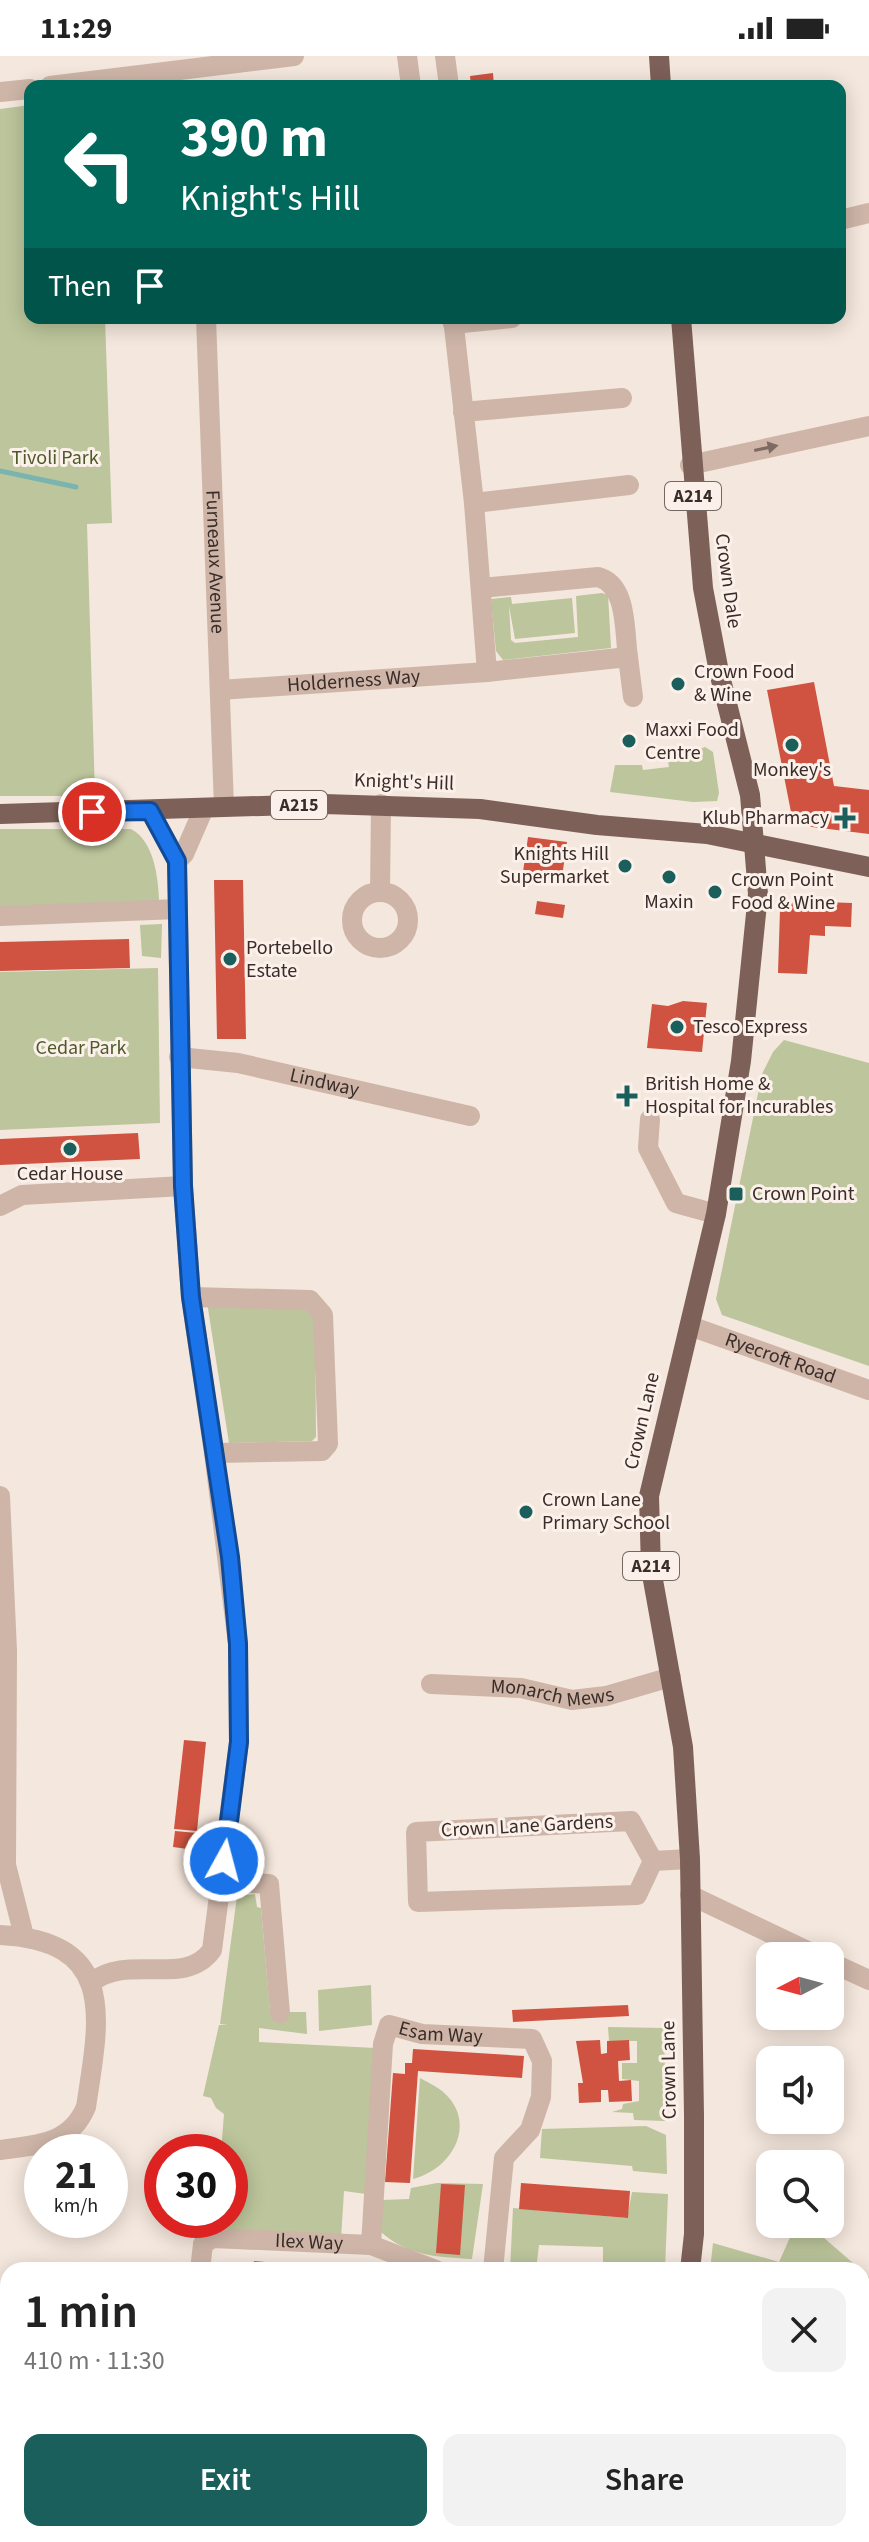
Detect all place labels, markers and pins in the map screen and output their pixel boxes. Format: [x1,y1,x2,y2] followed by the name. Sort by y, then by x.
[694,658,795,709] place label: Crown Food & Wine
[669,675,687,693] marker: Crown Food & Wine
[645,716,739,767] place label: Maxxi Food Centre
[620,732,638,750] marker: Maxxi Food Centre
[783,736,801,754] marker: Monkey's
[753,756,831,784] place label: Monkey's
[58,778,126,846] pin
[702,804,830,832] place label: Klub Pharmacy
[836,809,854,827] marker: Klub Pharmacy
[500,840,609,891] place label: Knights Hill Supermarket
[616,857,634,875] marker: Knights Hill Supermarket
[731,866,835,917] place label: Crown Point Food & Wine
[660,868,678,886] marker: Maxin
[706,883,724,901] marker: Crown Point Food & Wine
[644,888,694,916] place label: Maxin
[246,934,333,985] place label: Portebello Estate
[221,950,239,968] marker: Portebello Estate
[693,1013,808,1041] place label: Tesco Express
[668,1018,686,1036] marker: Tesco Express
[645,1070,833,1121] place label: British Home & Hospital for Incurables
[616,1085,638,1107] marker: British Home & Hospital for Incurables
[61,1140,79,1158] marker: Cedar House
[17,1160,123,1188] place label: Cedar House
[752,1180,855,1208] place label: Crown Point
[727,1185,745,1203] marker: Crown Point
[542,1486,670,1537] place label: Crown Lane Primary School
[517,1503,535,1521] marker: Crown Lane Primary School

